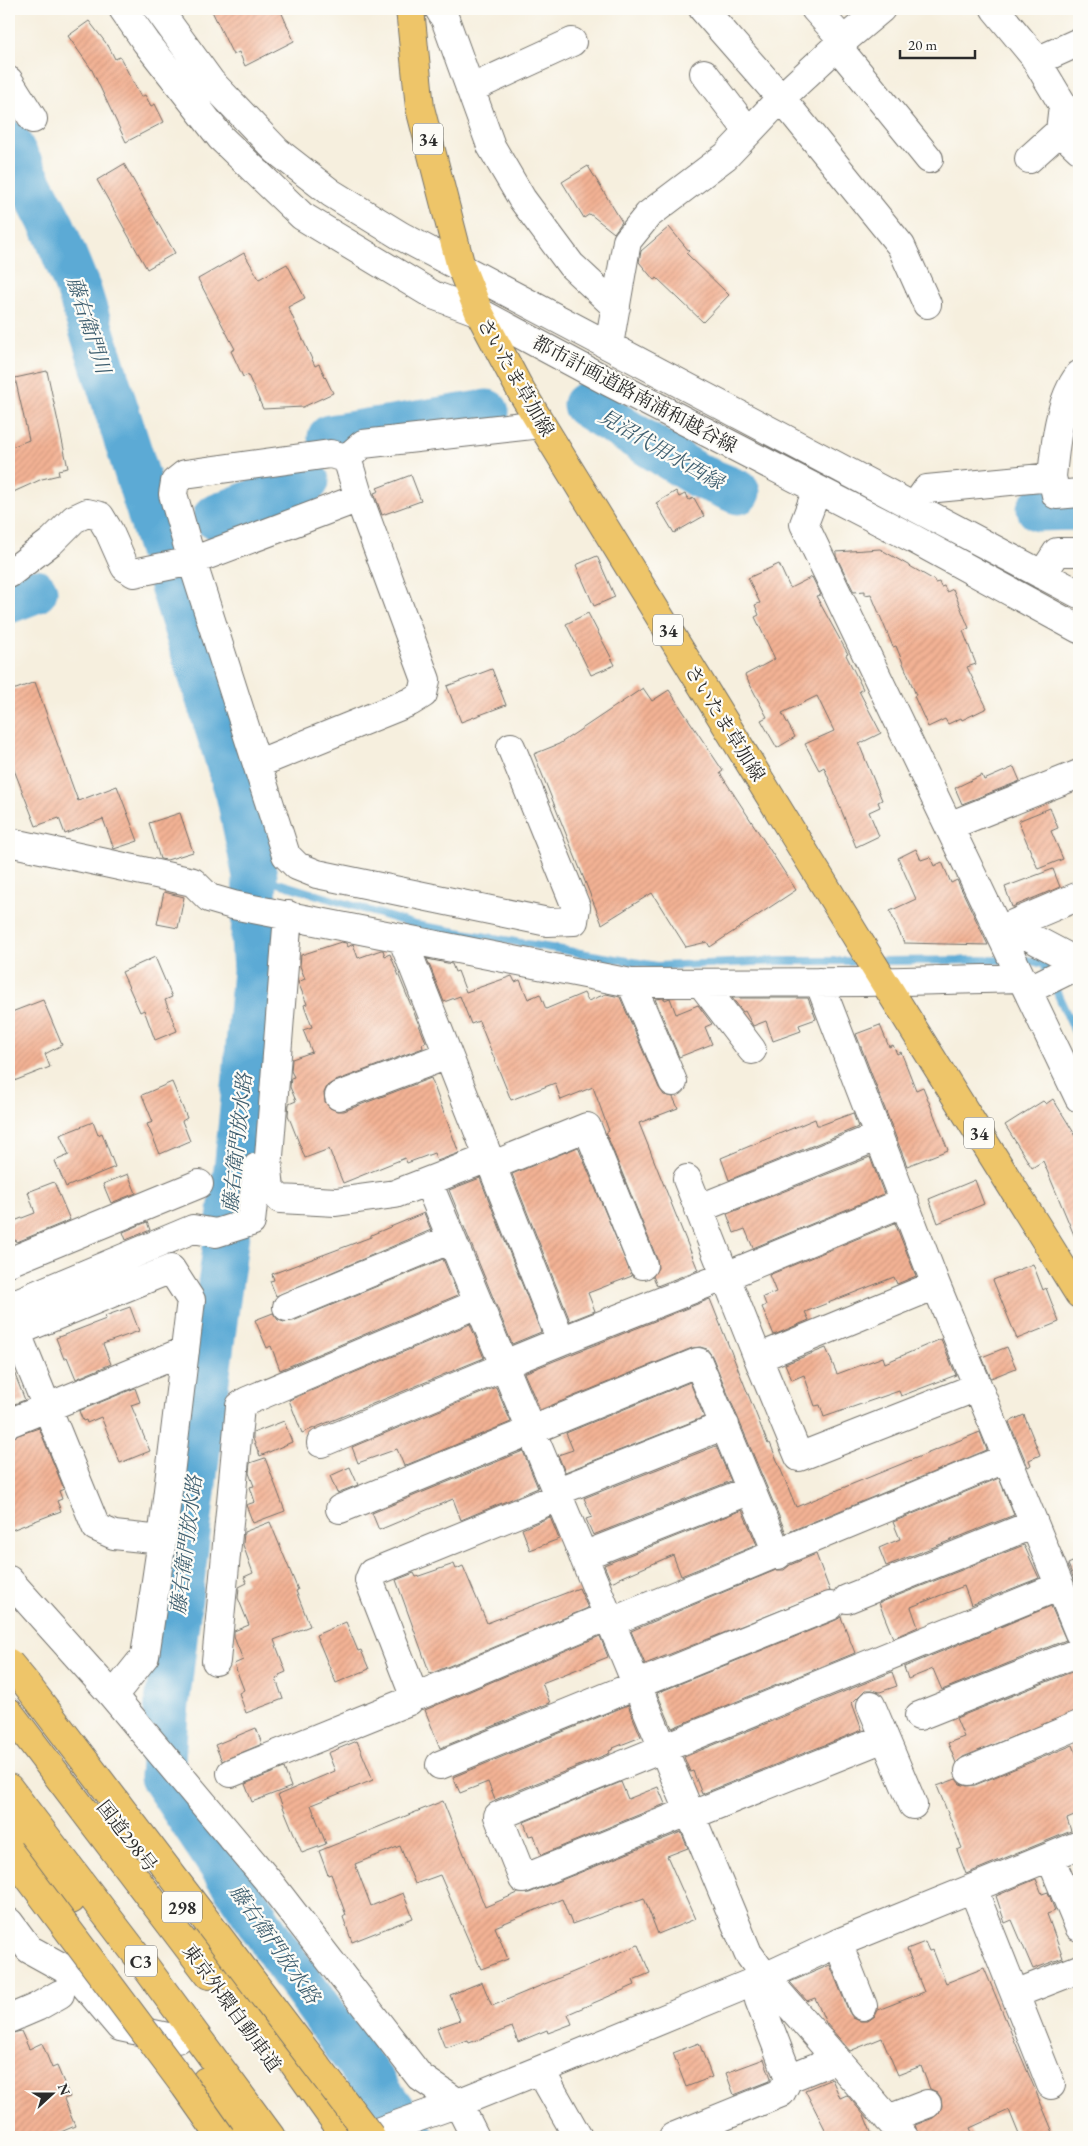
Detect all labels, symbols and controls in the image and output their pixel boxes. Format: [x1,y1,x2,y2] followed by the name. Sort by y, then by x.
[900,28,976,60] scale bar
[908,35,937,54] text: 20 m
[413,124,443,154] road number: 34
[61,273,117,378] water label: 藤右衛門川
[472,313,560,441] street label: さいたま草加線
[528,329,742,459] street label: 都市計画道路南浦和越谷線
[594,403,730,496] water label: 見沼代用水西縁
[653,614,683,646] road number: 34
[679,660,771,786] street label: さいたま草加線
[217,1070,257,1214] water label: 藤右衛門放水路
[964,1118,994,1148] road number: 34
[165,1472,208,1616] water label: 藤右衛門放水路
[91,1795,163,1877] street label: 国道298号
[224,1879,327,2010] water label: 藤右衛門放水路
[162,1891,202,1922] road number: 298
[177,1939,287,2077] street label: 東京外環自動車道
[125,1945,157,1976] road number: C3
[28,2068,78,2118] north arrow
[54,2081,75,2098] text: N

